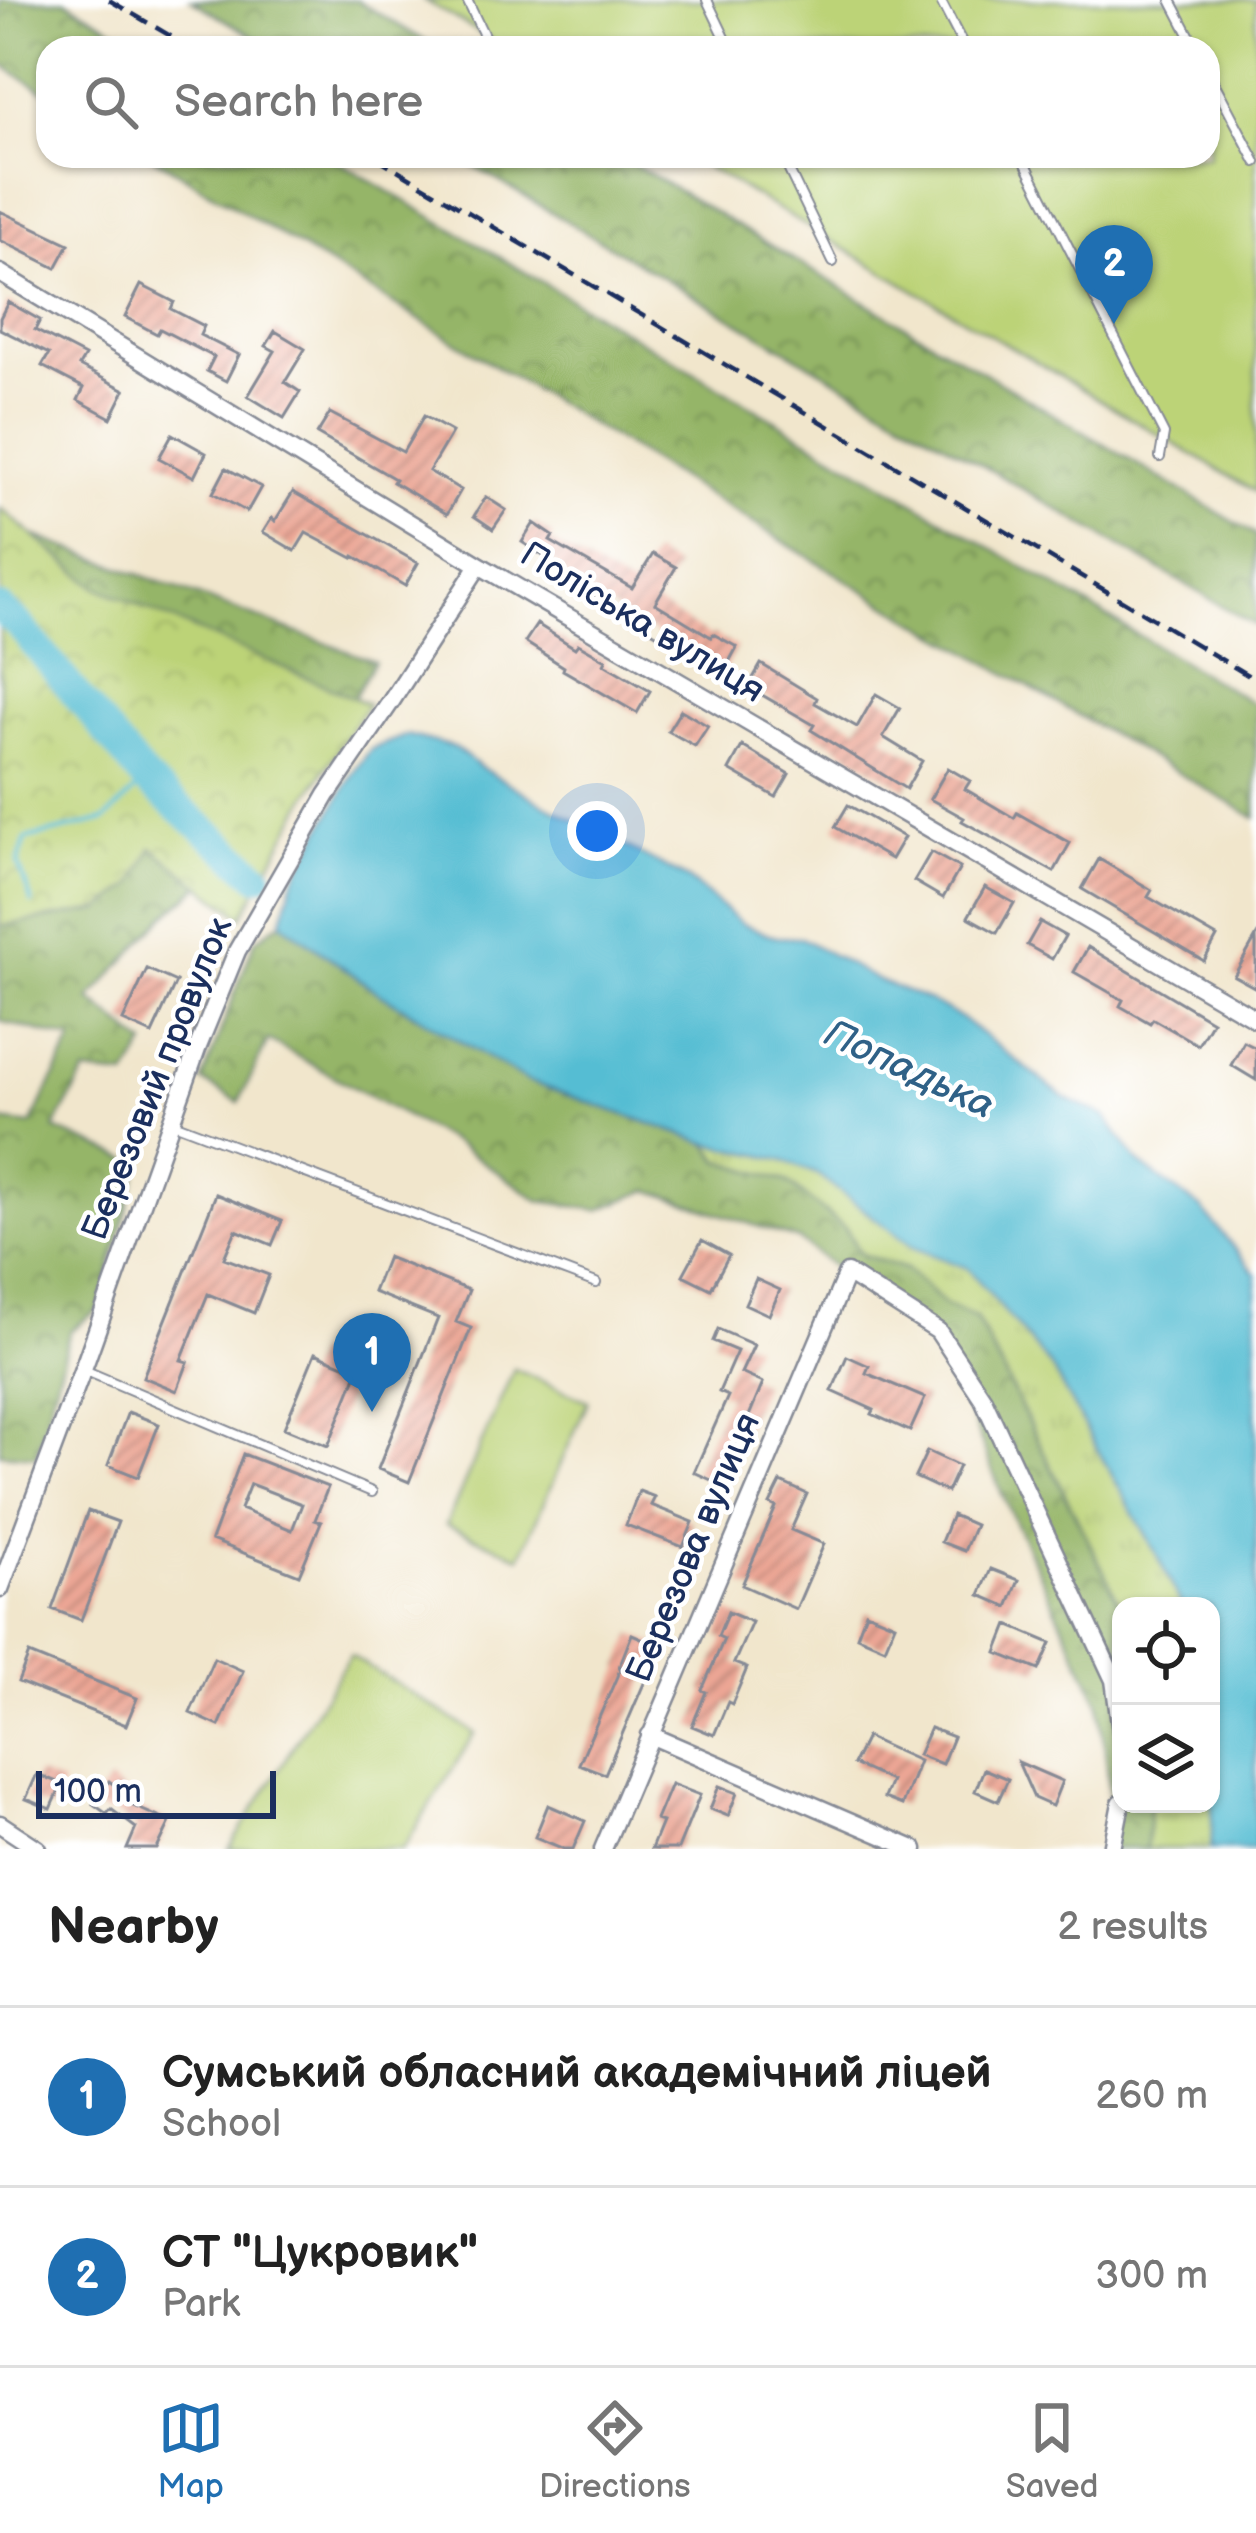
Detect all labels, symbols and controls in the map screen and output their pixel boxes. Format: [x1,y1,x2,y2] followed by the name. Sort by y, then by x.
[36,36,1220,168] search box
[78,69,144,135] icon: search
[174,75,423,130] text: Search here
[1075,225,1153,324] pin: 2
[512,533,772,713] street label: Поліська вулиця
[567,801,627,861] your location
[74,911,242,1247] street label: Березовий провулок
[817,1010,1001,1130] water label: Попадька
[333,1313,411,1412] pin: 1
[618,1407,770,1689] street label: Березова вулиця
[1112,1597,1220,1813] map controls
[1112,1597,1220,1705] button: locate
[1112,1705,1220,1813] button: layers
[36,1765,276,1818] scale bar
[54,1772,142,1812] text: 100 m
[48,1897,219,1958] text: Nearby
[1057,1904,1208,1951] text: 2 results
[162,2046,992,2101] text: Сумський обласний академічний ліцей
[79,2073,95,2120] text: 1
[1095,2073,1208,2120] text: 260 m
[162,2101,281,2148] text: School
[162,2226,478,2281] text: СТ "Цукровик"
[75,2253,99,2300] text: 2
[1095,2253,1208,2300] text: 300 m
[162,2281,240,2328] text: Park
[158,2395,224,2507] tab: Map
[539,2395,691,2507] tab: Directions
[1006,2395,1098,2507] tab: Saved

